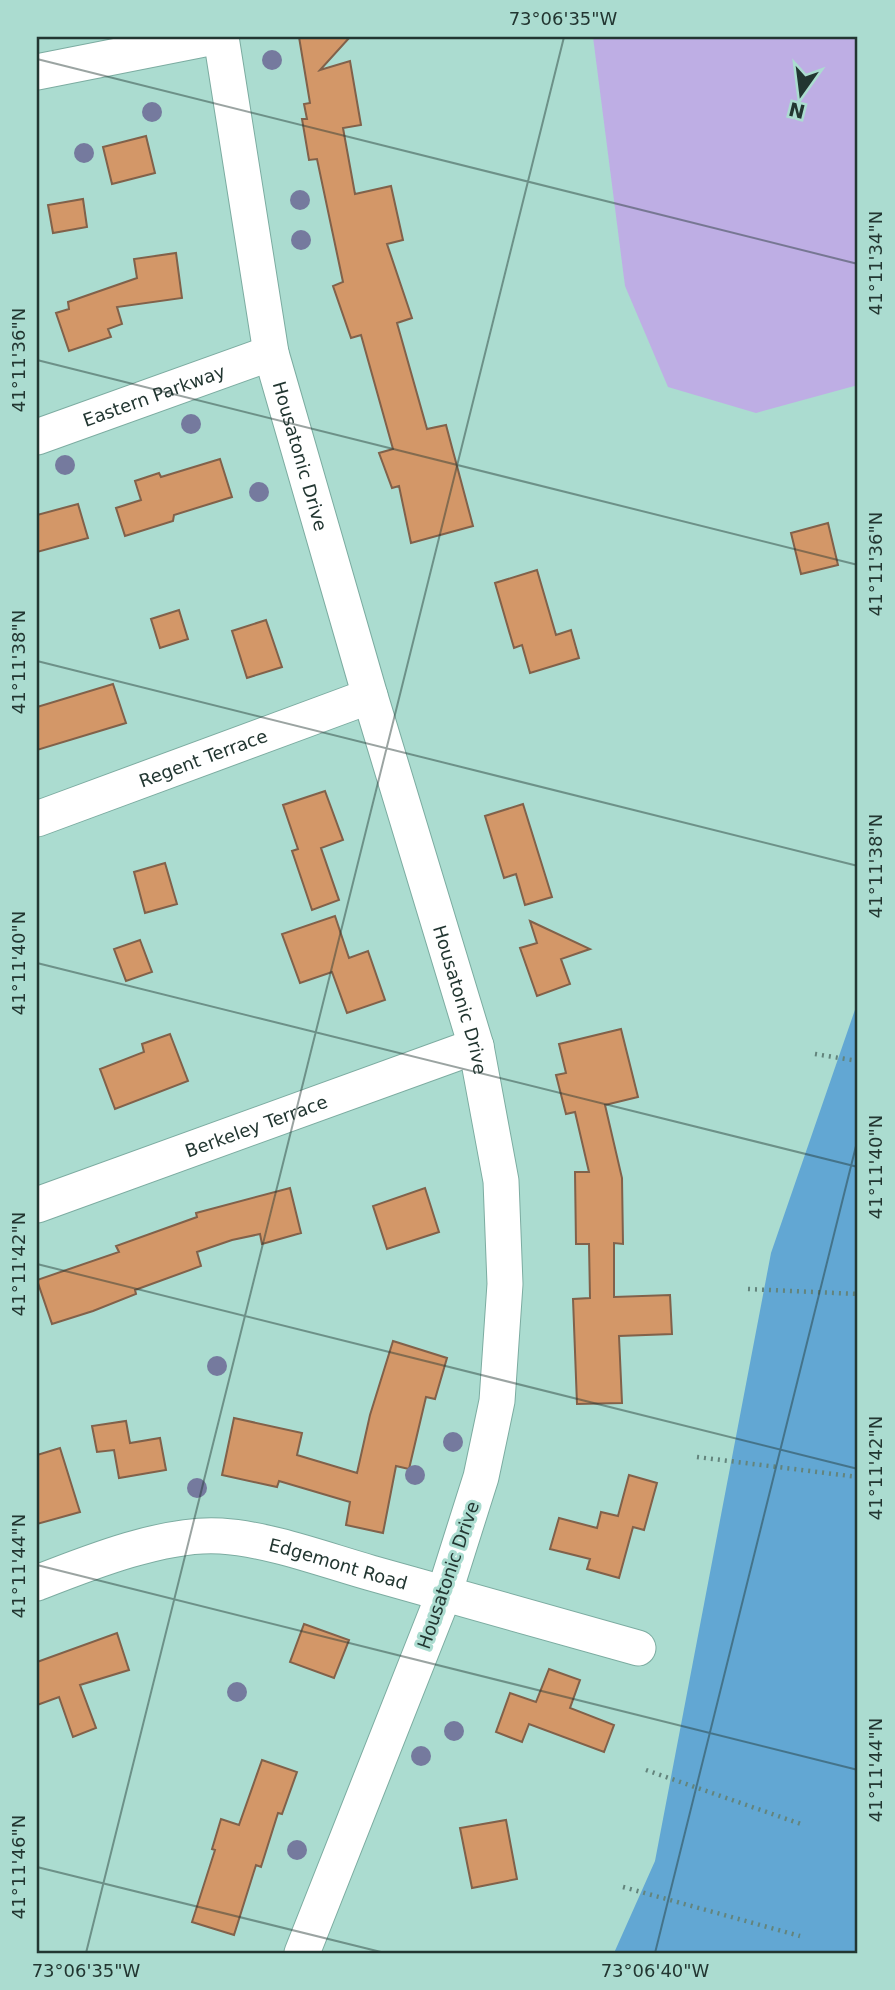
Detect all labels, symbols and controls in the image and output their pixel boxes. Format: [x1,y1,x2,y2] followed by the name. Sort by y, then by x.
[509,8,618,29] text: 73°06'35"W
[766,60,836,130] north arrow
[787,98,807,123] text: N
[865,211,886,315] text: 41°11'34"N
[8,308,29,412] text: 41°11'36"N
[80,360,228,430] street label: Eastern Parkway
[269,379,332,533] street label: Housatonic Drive
[865,512,886,616] text: 41°11'36"N
[8,610,29,714] text: 41°11'38"N
[136,724,270,791] street label: Regent Terrace
[865,814,886,918] text: 41°11'38"N
[8,911,29,1015] text: 41°11'40"N
[429,922,492,1076] street label: Housatonic Drive
[182,1090,330,1161] street label: Berkeley Terrace
[865,1115,886,1219] text: 41°11'40"N
[8,1212,29,1316] text: 41°11'42"N
[865,1416,886,1520] text: 41°11'42"N
[413,1499,483,1651] street label: Housatonic Drive
[8,1514,29,1618] text: 41°11'44"N
[267,1533,410,1593] street label: Edgemont Road
[865,1718,886,1822] text: 41°11'44"N
[8,1815,29,1919] text: 41°11'46"N
[32,1960,141,1981] text: 73°06'35"W
[601,1960,710,1981] text: 73°06'40"W

